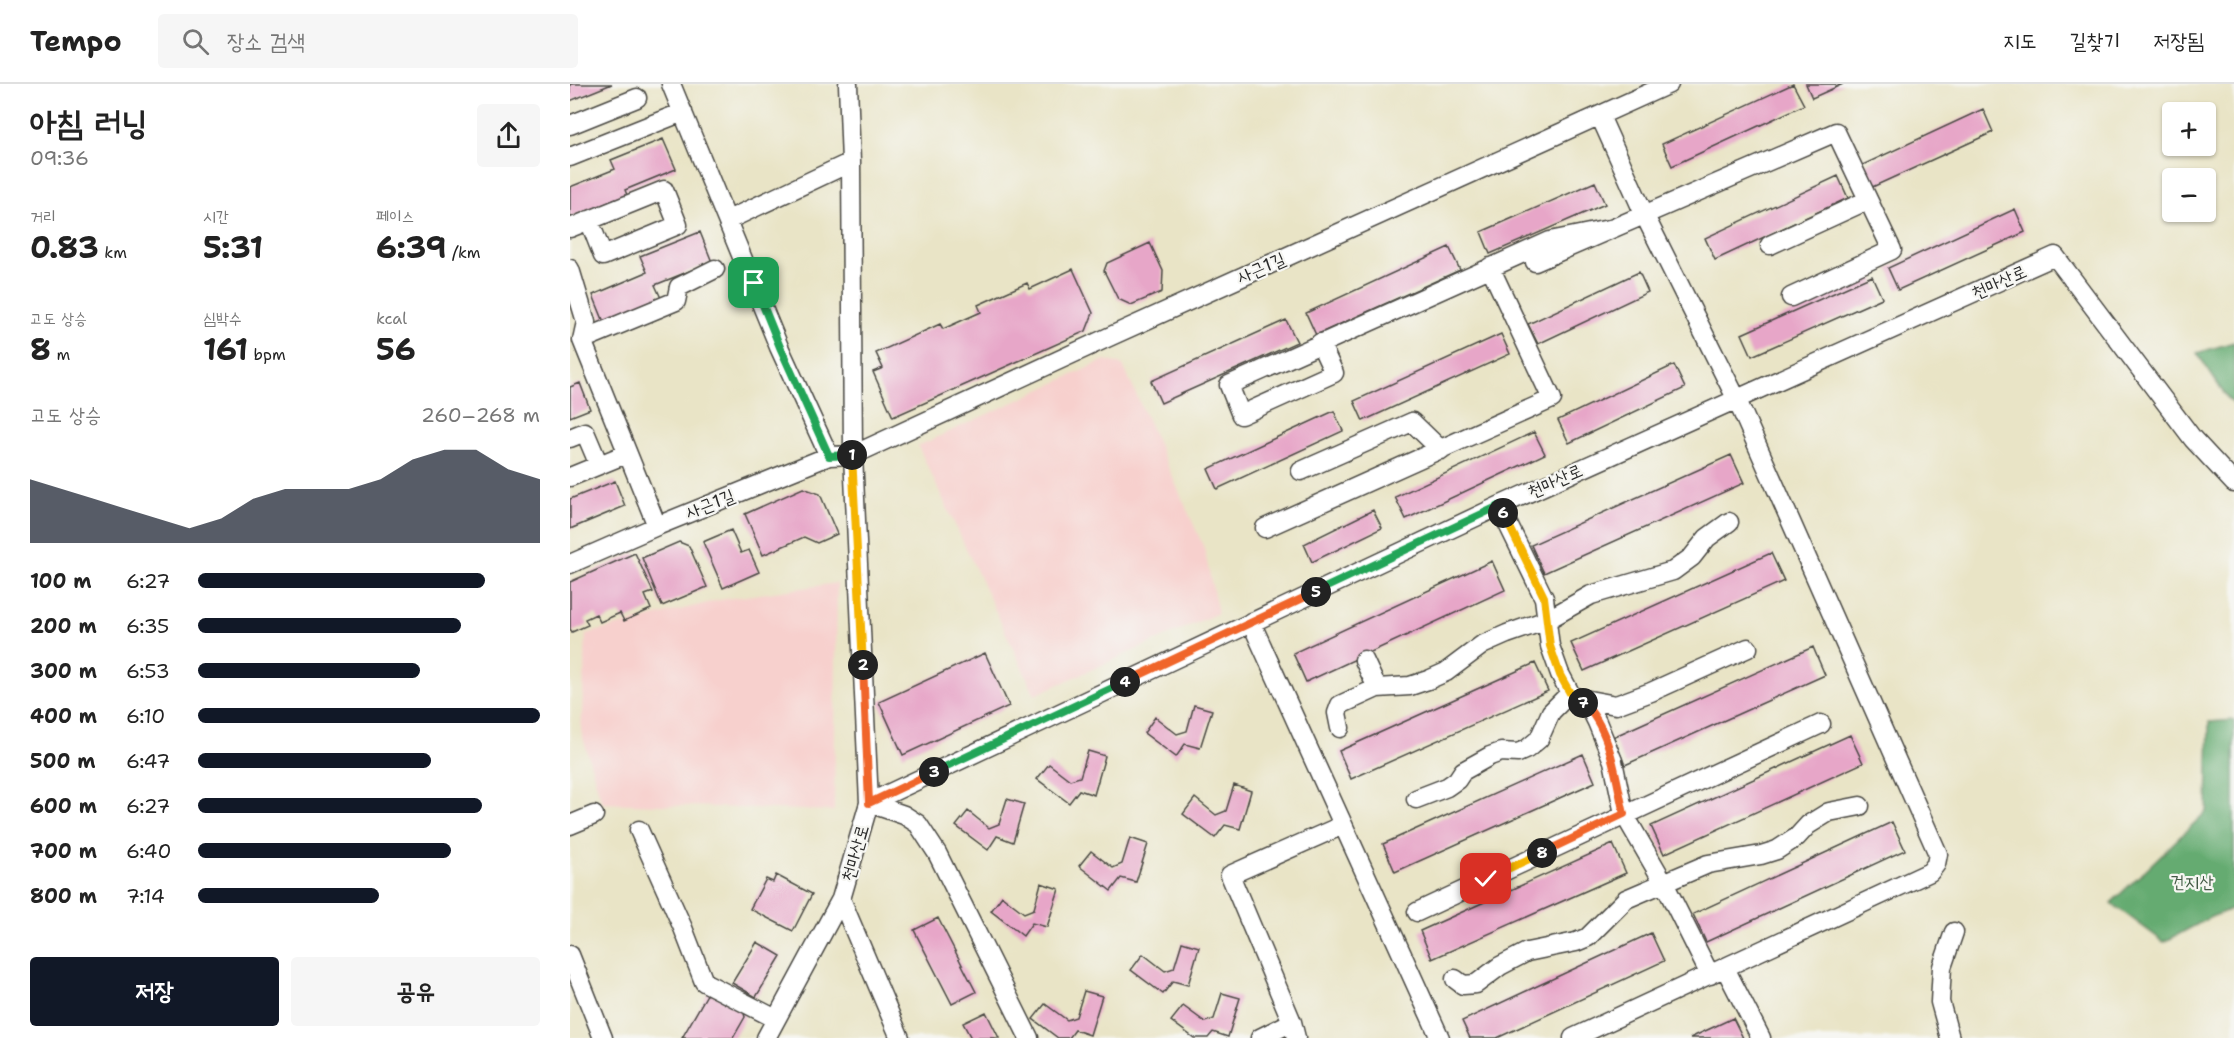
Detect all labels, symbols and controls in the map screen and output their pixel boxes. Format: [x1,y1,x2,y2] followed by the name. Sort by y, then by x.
[158,14,578,68] search box
[30,22,122,60] text: Tempo
[179,25,212,58] icon: search
[227,27,305,56] text: 장소 검색
[2003,27,2037,55] text: 지도
[2070,27,2120,55] text: 길찾기
[2153,27,2204,55] text: 저장됨
[30,100,148,145] text: 아침 러닝
[2162,102,2216,222] map controls
[2162,102,2216,156] button: +
[477,104,540,167] button: share
[30,145,89,171] text: 09:36
[2162,168,2216,222] button: −
[30,206,56,227] text: 거리
[203,206,229,227] text: 시간
[376,206,415,227] text: 페이스
[30,227,99,268] text: 0.83
[203,227,263,268] text: 5:31
[376,227,446,268] text: 6:39
[99,242,127,263] text: km
[446,242,481,263] text: /km
[1233,246,1290,289] street label: 사근1길
[728,257,779,308] pin
[1968,259,2030,305] street label: 천마산로
[737,266,770,299] icon: arrive
[30,308,87,329] text: 고도 상승
[203,308,242,329] text: 심박수
[376,308,407,329] text: kcal
[30,329,51,370] text: 8
[203,329,248,370] text: 161
[376,329,416,370] text: 56
[51,344,70,365] text: m
[248,344,286,365] text: bpm
[30,402,101,428] text: 고도 상승
[421,402,540,428] text: 260–268 m
[837,440,867,470] pin: 1
[848,444,856,465] text: 1
[1524,458,1586,504] street label: 천마산로
[682,483,739,525] street label: 사근1길
[1488,498,1518,528] pin: 6
[1497,502,1509,523] text: 6
[30,568,92,594] text: 100 m
[126,568,170,594] text: 6:27
[1301,577,1331,607] pin: 5
[1311,581,1321,602] text: 5
[30,613,97,639] text: 200 m
[126,613,169,639] text: 6:35
[848,650,878,680] pin: 2
[857,654,869,675] text: 2
[30,658,97,684] text: 300 m
[126,658,170,684] text: 6:53
[1110,667,1140,697] pin: 4
[1119,671,1131,692] text: 4
[1568,688,1598,718] pin: 7
[1577,692,1589,713] text: 7
[30,703,97,729] text: 400 m
[126,703,165,729] text: 6:10
[30,748,96,774] text: 500 m
[126,748,170,774] text: 6:47
[919,757,949,787] pin: 3
[928,761,940,782] text: 3
[30,793,97,819] text: 600 m
[126,793,170,819] text: 6:27
[835,822,875,884] street label: 천마산로
[30,838,97,864] text: 700 m
[126,838,171,864] text: 6:40
[1527,838,1557,868] pin: 8
[1536,842,1548,863] text: 8
[1460,853,1511,904] pin
[1469,862,1502,895] icon: check
[2170,870,2214,894] park label: 건지산
[30,883,97,909] text: 800 m
[126,883,165,909] text: 7:14
[30,957,279,1026] button: 저장
[291,957,540,1026] button: 공유

